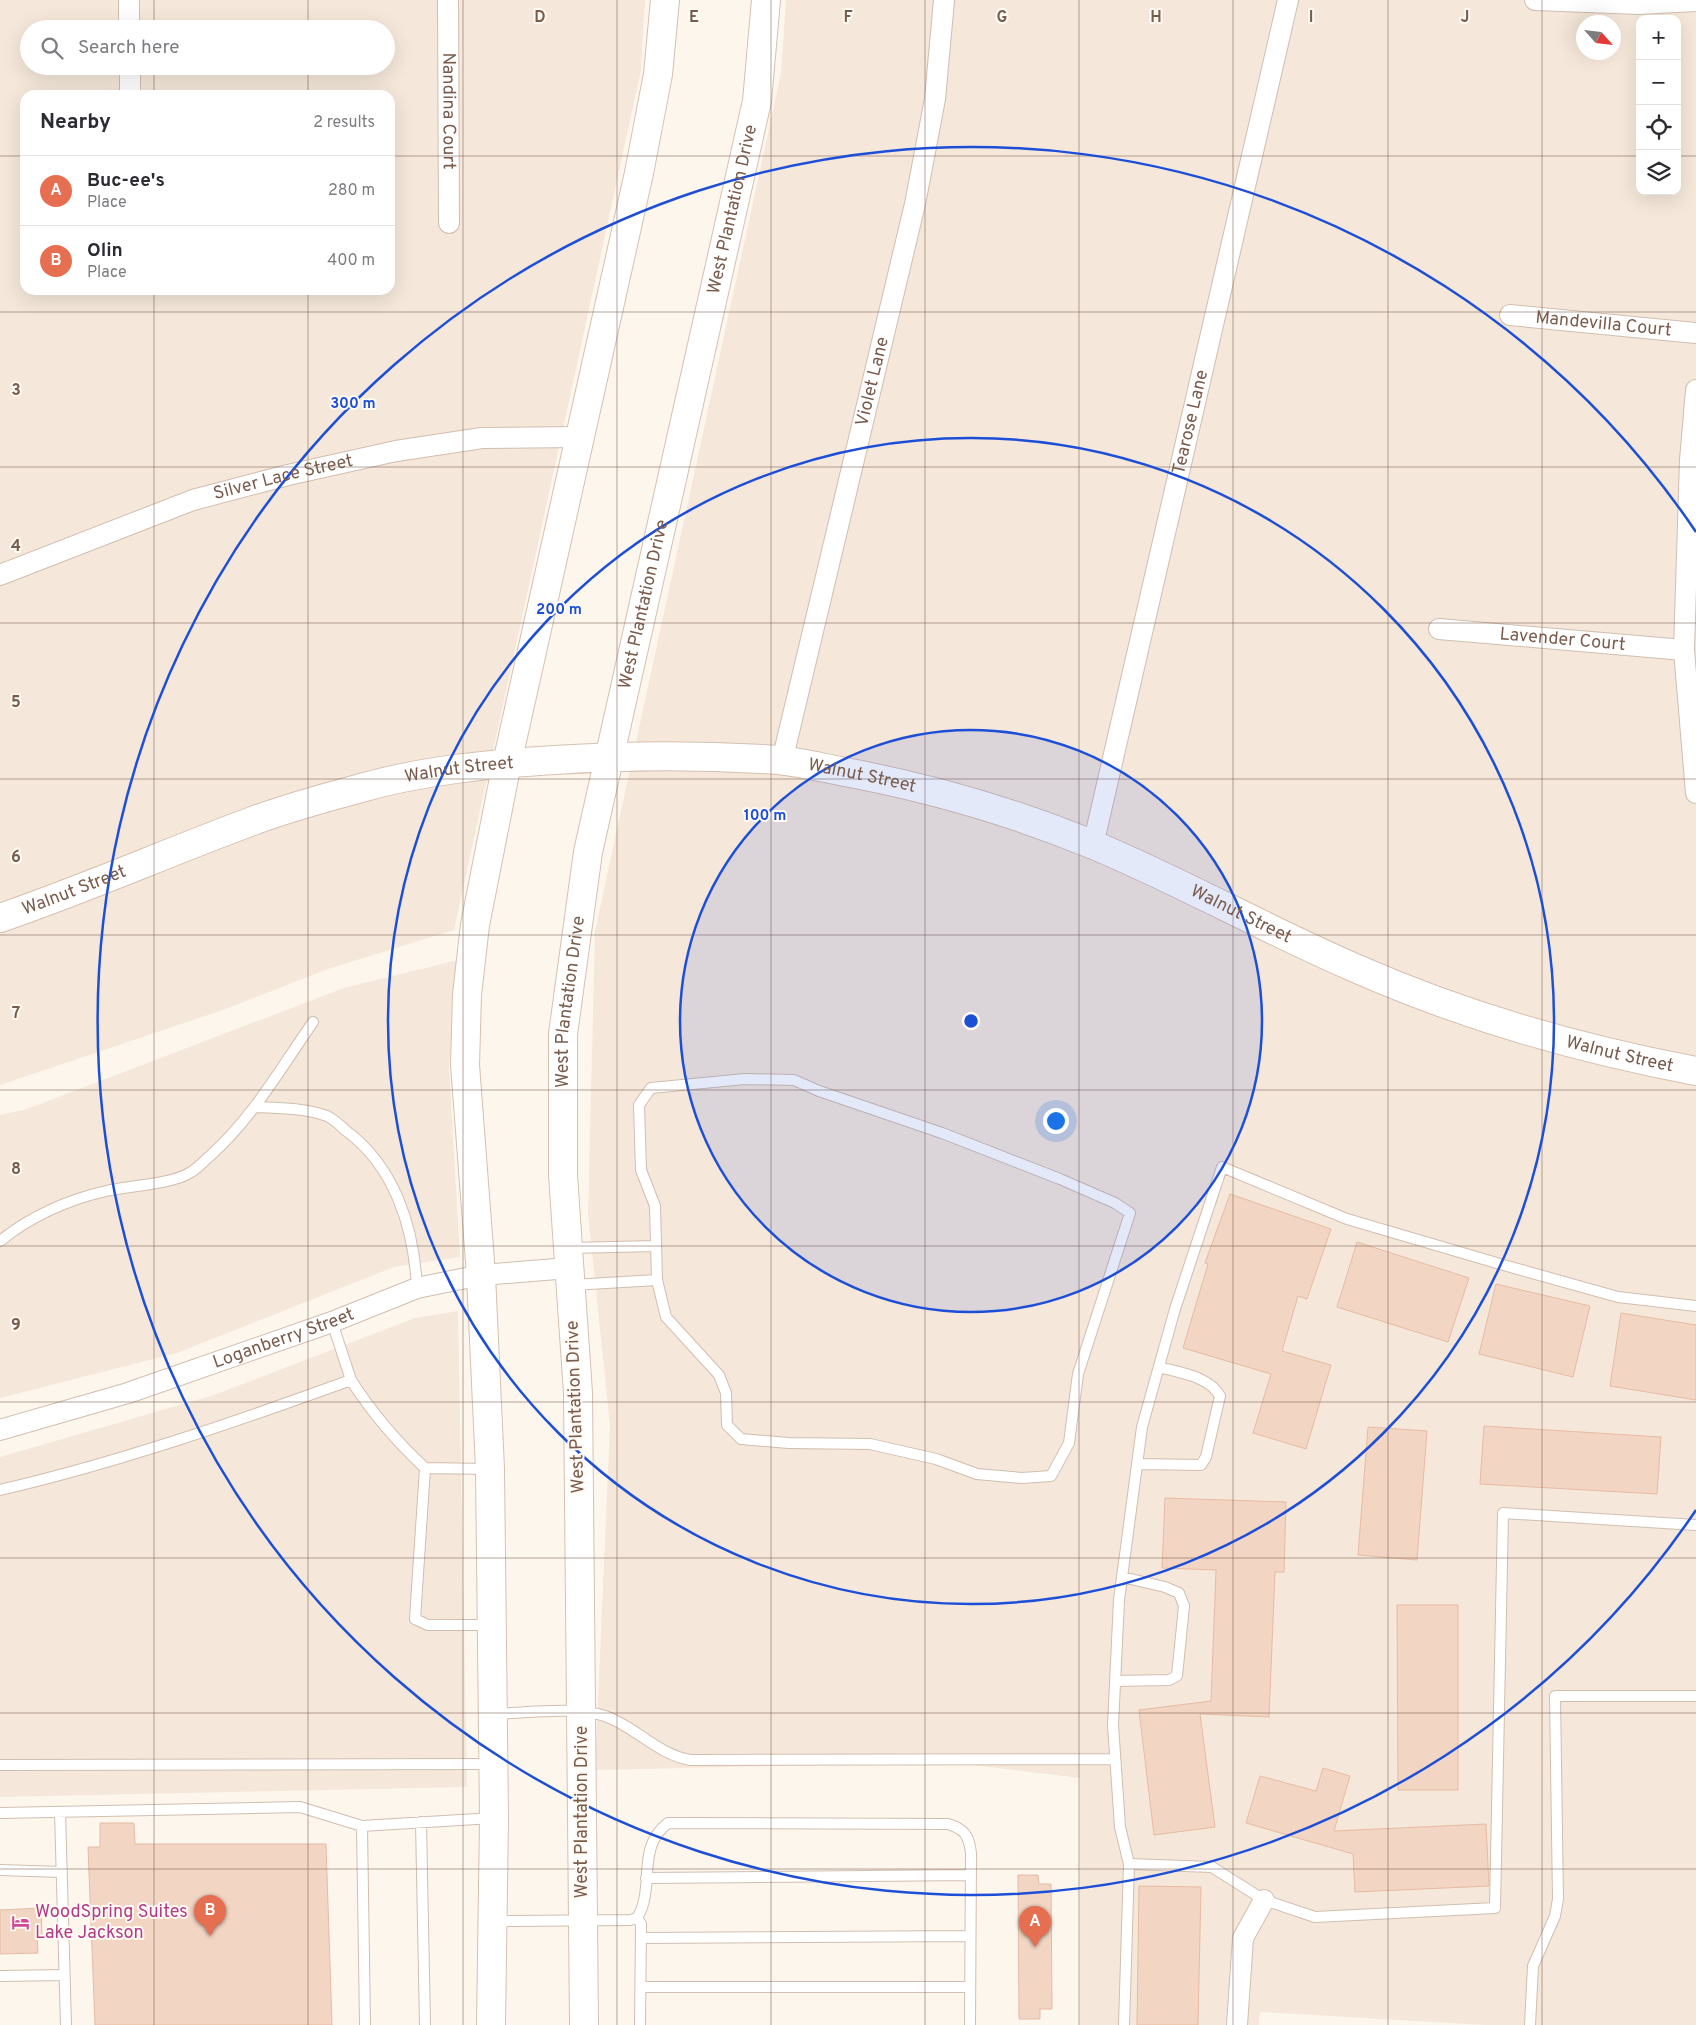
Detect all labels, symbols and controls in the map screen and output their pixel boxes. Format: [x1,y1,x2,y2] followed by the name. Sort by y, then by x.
[534,8,546,28] text: D
[689,8,699,28] text: E
[843,8,853,28] text: F
[997,8,1007,28] text: G
[1150,8,1162,28] text: H
[1309,8,1313,28] text: I
[1461,8,1469,28] text: J
[1576,15,1621,60] north arrow
[1636,15,1681,195] map controls
[1636,15,1681,60] button: +
[20,20,395,75] search box
[38,34,66,62] icon: search
[78,36,180,60] text: Search here
[437,52,460,170] street label: Nandina Court
[1636,60,1681,105] button: −
[1636,105,1681,150] button: locate
[40,109,111,136] text: Nearby
[313,113,375,133] text: 2 results
[702,122,763,296] street label: West Plantation Drive
[1636,150,1681,195] button: layers
[87,169,165,193] text: Buc-ee's
[50,181,62,201] text: A
[328,181,375,201] text: 280 m
[87,193,127,213] text: Place
[87,239,123,263] text: Olin
[50,251,62,271] text: B
[327,251,375,271] text: 400 m
[87,263,127,283] text: Place
[1534,306,1673,342] street label: Mandevilla Court
[851,334,894,429] street label: Violet Lane
[1167,368,1214,477] street label: Tearose Lane
[11,381,21,401] text: 3
[330,395,376,414] text: 300 m
[211,449,355,506] street label: Silver Lace Street
[613,517,674,691] street label: West Plantation Drive
[11,537,21,557] text: 4
[536,601,582,620] text: 200 m
[1499,623,1626,656] street label: Lavender Court
[11,693,21,713] text: 5
[403,751,515,789] street label: Walnut Street
[806,753,918,798] street label: Walnut Street
[744,807,786,826] text: 100 m
[11,848,21,868] text: 6
[19,860,130,921] street label: Walnut Street
[1187,880,1295,949] street label: Walnut Street
[552,915,591,1088] street label: West Plantation Drive
[12,1004,20,1024] text: 7
[962,1012,980,1030] centre of rings
[1563,1031,1676,1078] street label: Walnut Street
[1043,1108,1069,1134] your location
[11,1160,21,1180] text: 8
[210,1303,358,1374] street label: Loganberry Street
[11,1316,21,1336] text: 9
[561,1320,591,1494] street label: West Plantation Drive
[571,1726,594,1898] street label: West Plantation Drive
[194,1895,226,1936] pin: B
[35,1901,188,1945] place label: WoodSpring Suites Lake Jackson
[1019,1906,1051,1947] pin: A
[11,1912,31,1932] hotel icon: WoodSpring Suites Lake Jackson

